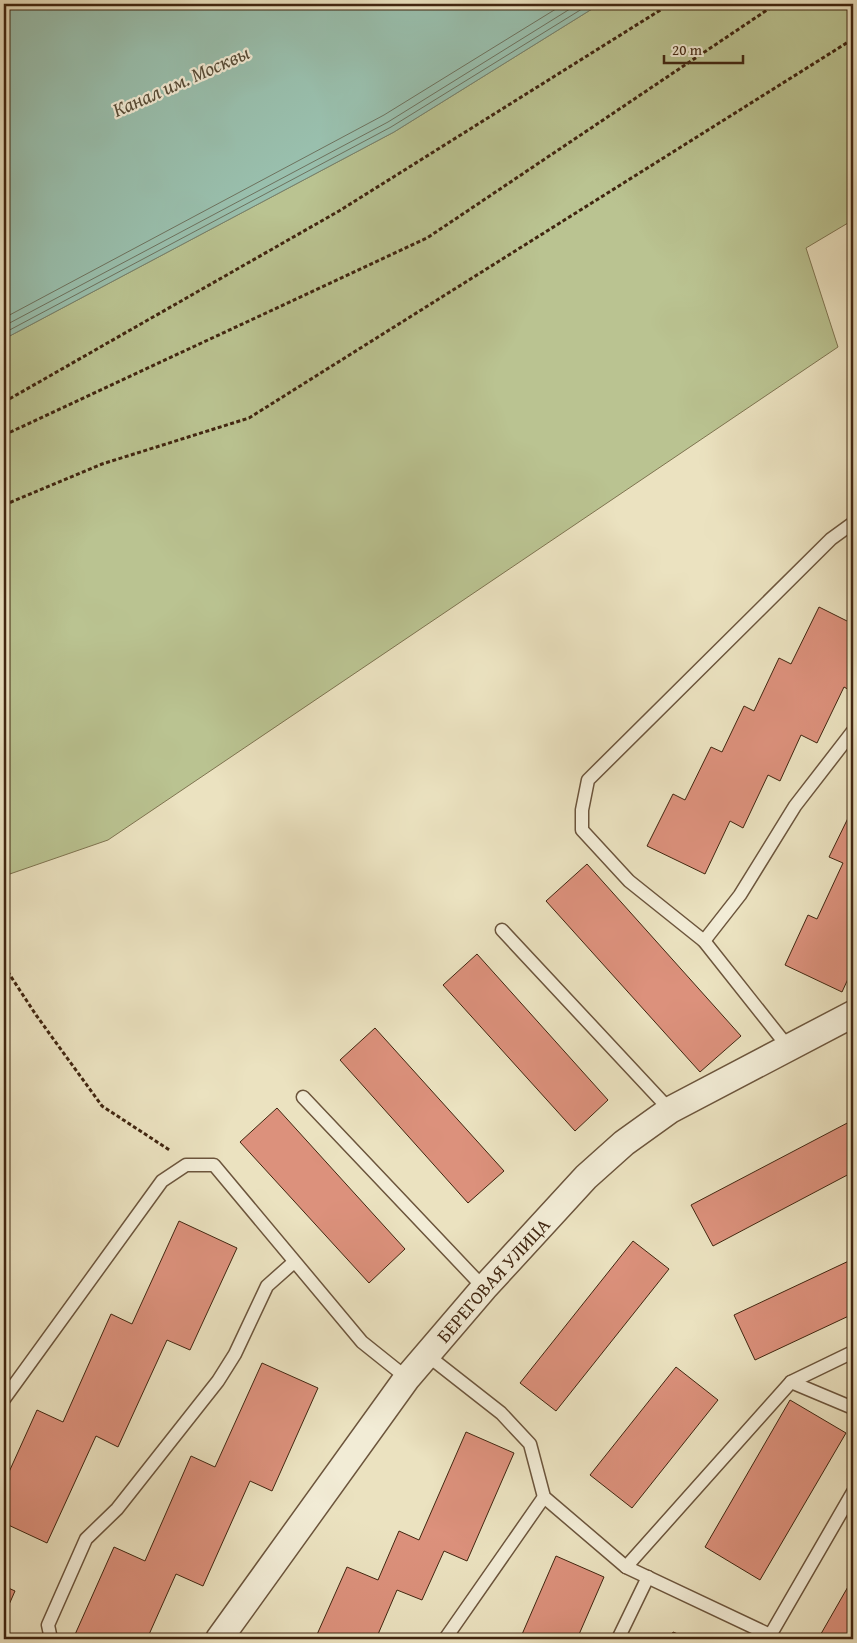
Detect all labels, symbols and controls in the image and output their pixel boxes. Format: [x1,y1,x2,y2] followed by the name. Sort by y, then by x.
[664,32,743,64] scale bar
[108,37,255,124] water label: Канал им. Москвы
[672,39,703,60] text: 20 m
[429,1211,556,1348] street label: БЕРЕГОВАЯ УЛИЦА

